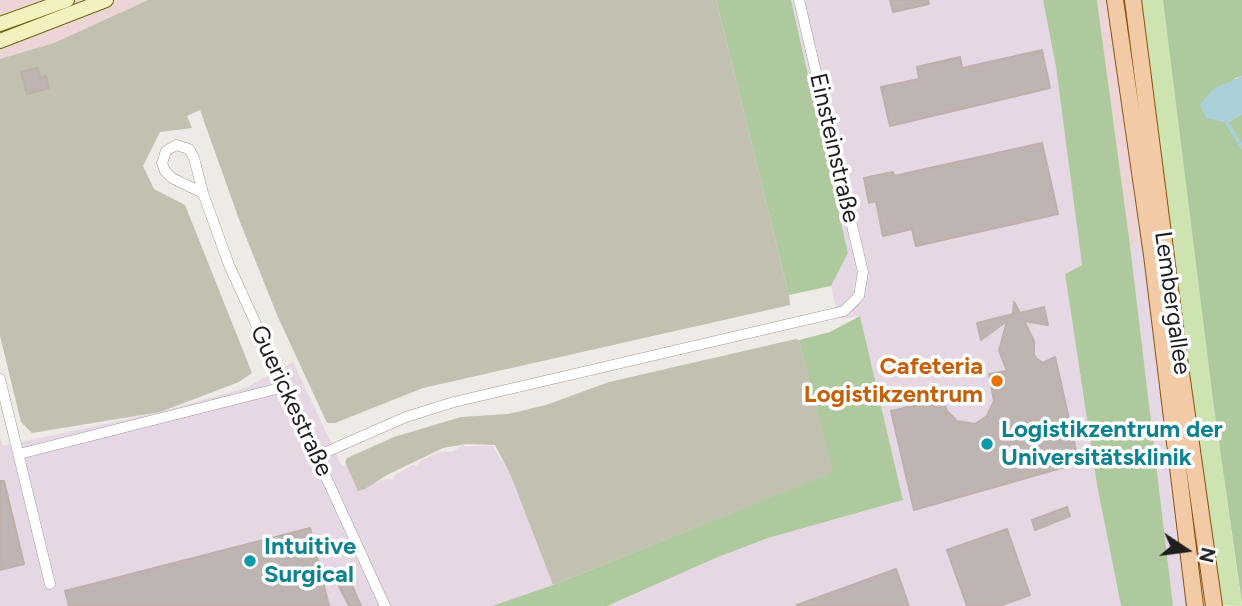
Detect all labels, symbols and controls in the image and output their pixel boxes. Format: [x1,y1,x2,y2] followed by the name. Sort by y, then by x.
[803,70,865,226] street label: Einsteinstraße
[1148,230,1196,376] street label: Lembergallee
[243,321,339,481] street label: Guerickestraße
[804,353,983,409] place label: Cafeteria Logistikzentrum
[989,373,1005,389] marker: Cafeteria Logistikzentrum
[1001,416,1223,472] place label: Logistikzentrum der Universitätsklinik
[979,436,995,452] marker: Logistikzentrum der Universitätsklinik
[1151,515,1221,585] north arrow
[264,533,356,589] place label: Intuitive Surgical
[1194,545,1220,565] text: N
[242,553,258,569] marker: Intuitive Surgical

